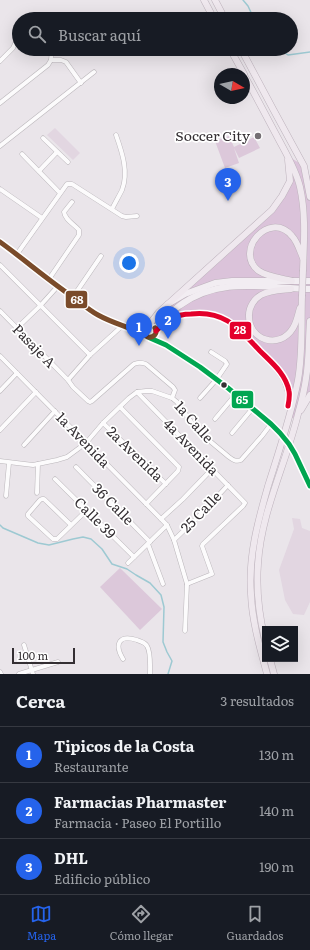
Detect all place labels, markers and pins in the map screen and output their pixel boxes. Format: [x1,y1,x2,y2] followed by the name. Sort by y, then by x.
[175,125,251,145] place label: Soccer City
[253,131,263,141] marker: Soccer City
[215,168,241,201] pin: 3
[155,306,181,339] pin: 2
[126,313,152,346] pin: 1
[219,380,229,390] unlabelled marker

